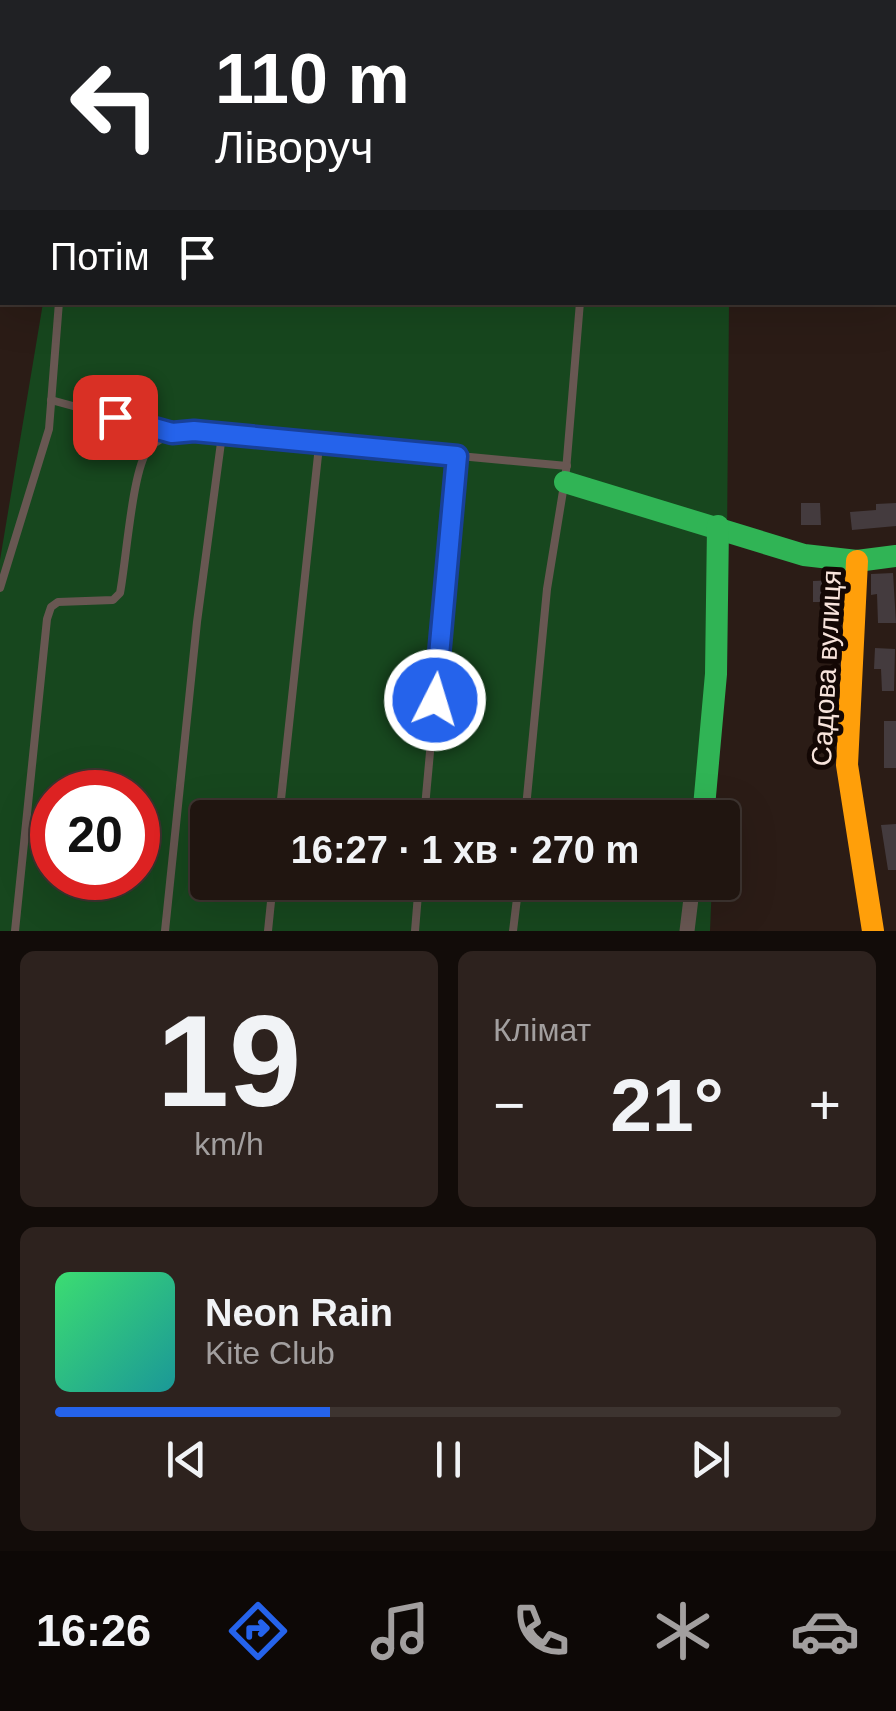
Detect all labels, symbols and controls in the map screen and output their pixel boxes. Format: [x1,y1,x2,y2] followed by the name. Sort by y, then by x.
[50,40,180,170] icon: left
[215,40,410,118] text: 110 m
[215,122,373,173] text: Ліворуч
[170,230,225,285] icon: arrive
[50,236,150,278] text: Потім
[73,375,158,460] pin
[88,390,143,445] icon: arrive
[806,569,847,767] street label: Садова вулиця
[383,648,487,752] position arrow
[30,770,160,900] speed limit sign: 20
[291,829,639,871] text: 16:27 · 1 хв · 270 m
[157,988,301,1134] text: 19
[493,1012,591,1048] text: Клімат
[610,1063,724,1147] text: 21°
[493,1074,525,1136] text: −
[809,1074,841,1136] text: +
[194,1126,264,1162] text: km/h
[205,1292,393,1334] text: Neon Rain
[205,1335,335,1371] text: Kite Club
[159,1432,214,1487] icon: previous
[421,1432,476,1487] icon: pause
[683,1432,738,1487] icon: next
[223,1596,293,1666] icon: directions
[365,1596,435,1666] icon: music
[506,1596,576,1666] icon: phone
[648,1596,718,1666] icon: climate
[790,1596,860,1666] icon: car
[36,1605,151,1656] text: 16:26

